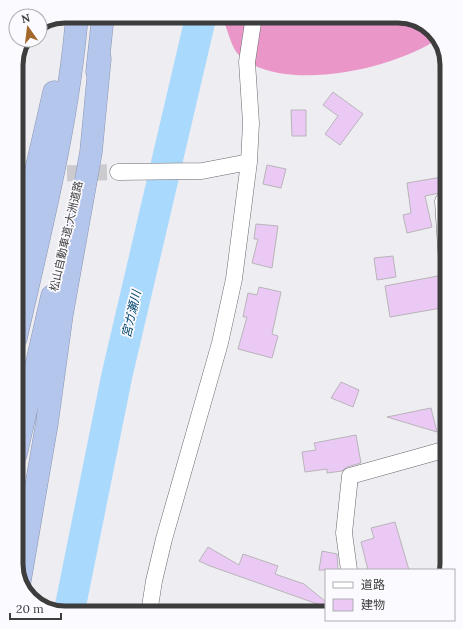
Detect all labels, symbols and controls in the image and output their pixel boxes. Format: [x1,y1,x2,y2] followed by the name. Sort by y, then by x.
[8,8,48,48] north arrow
[20,10,32,26] text: N
[46,179,86,293] street label: 松山自動車道;大洲道路
[118,287,144,339] water label: 宮ガ瀬川
[325,569,455,621] legend
[361,577,385,592] text: 道路
[10,595,61,621] scale bar
[361,597,385,612] text: 建物
[16,601,44,616] text: 20 m

